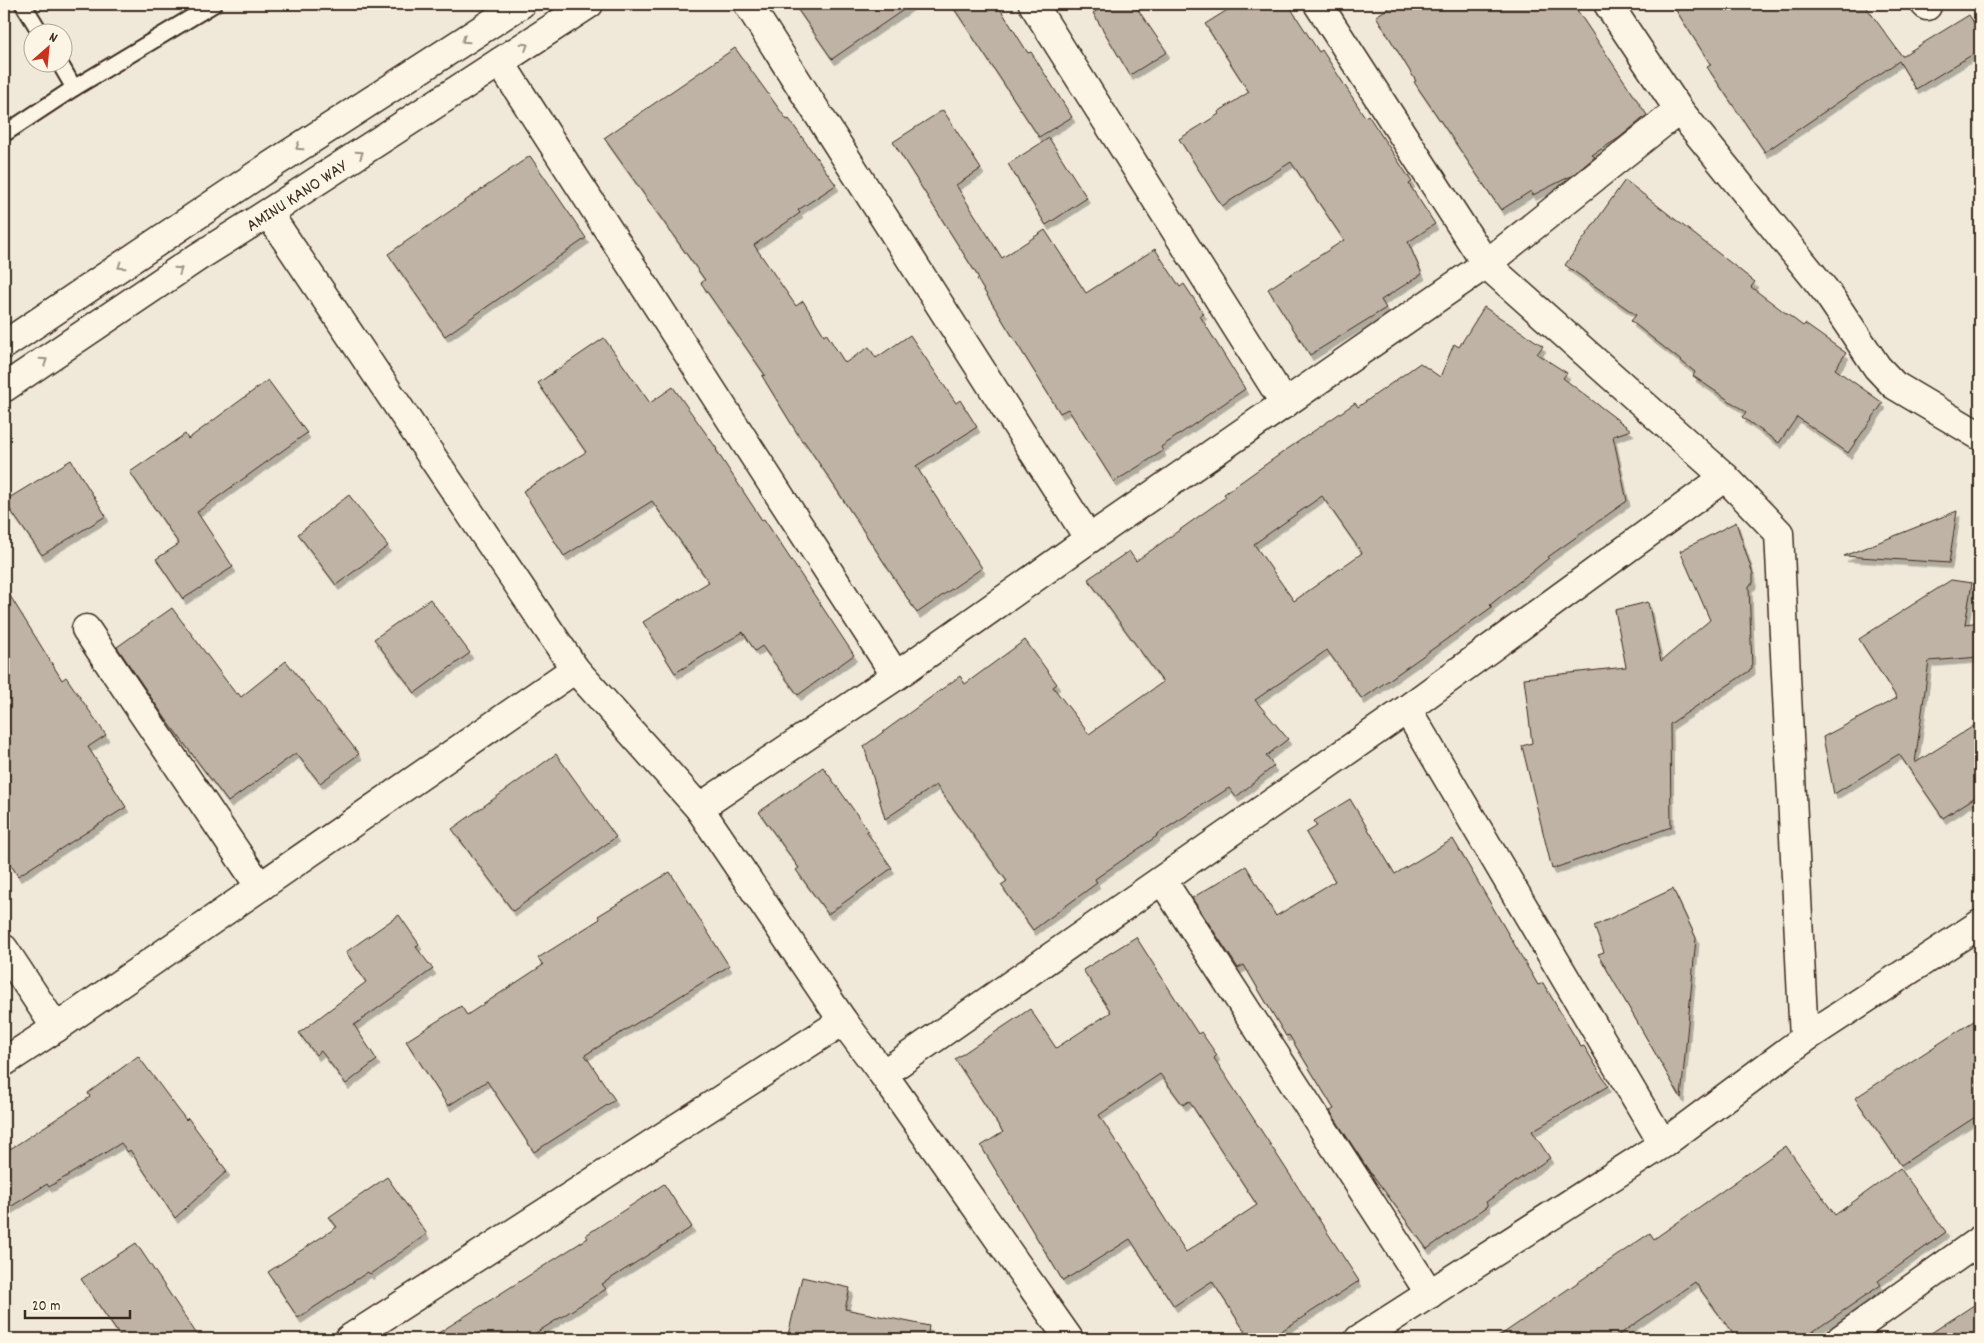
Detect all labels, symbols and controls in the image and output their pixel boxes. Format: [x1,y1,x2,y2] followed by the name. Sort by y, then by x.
[22,22,72,72] north arrow
[45,28,61,49] text: N
[462,33,471,43] one-way arrow
[520,42,529,52] one-way arrow
[296,141,305,150] one-way arrow
[354,150,363,160] one-way arrow
[242,154,354,239] street label: AMINU KANO WAY
[117,260,126,270] one-way arrow
[173,267,183,276] one-way arrow
[39,358,48,368] one-way arrow
[25,1288,130,1320] scale bar
[32,1296,60,1318] text: 20 m

